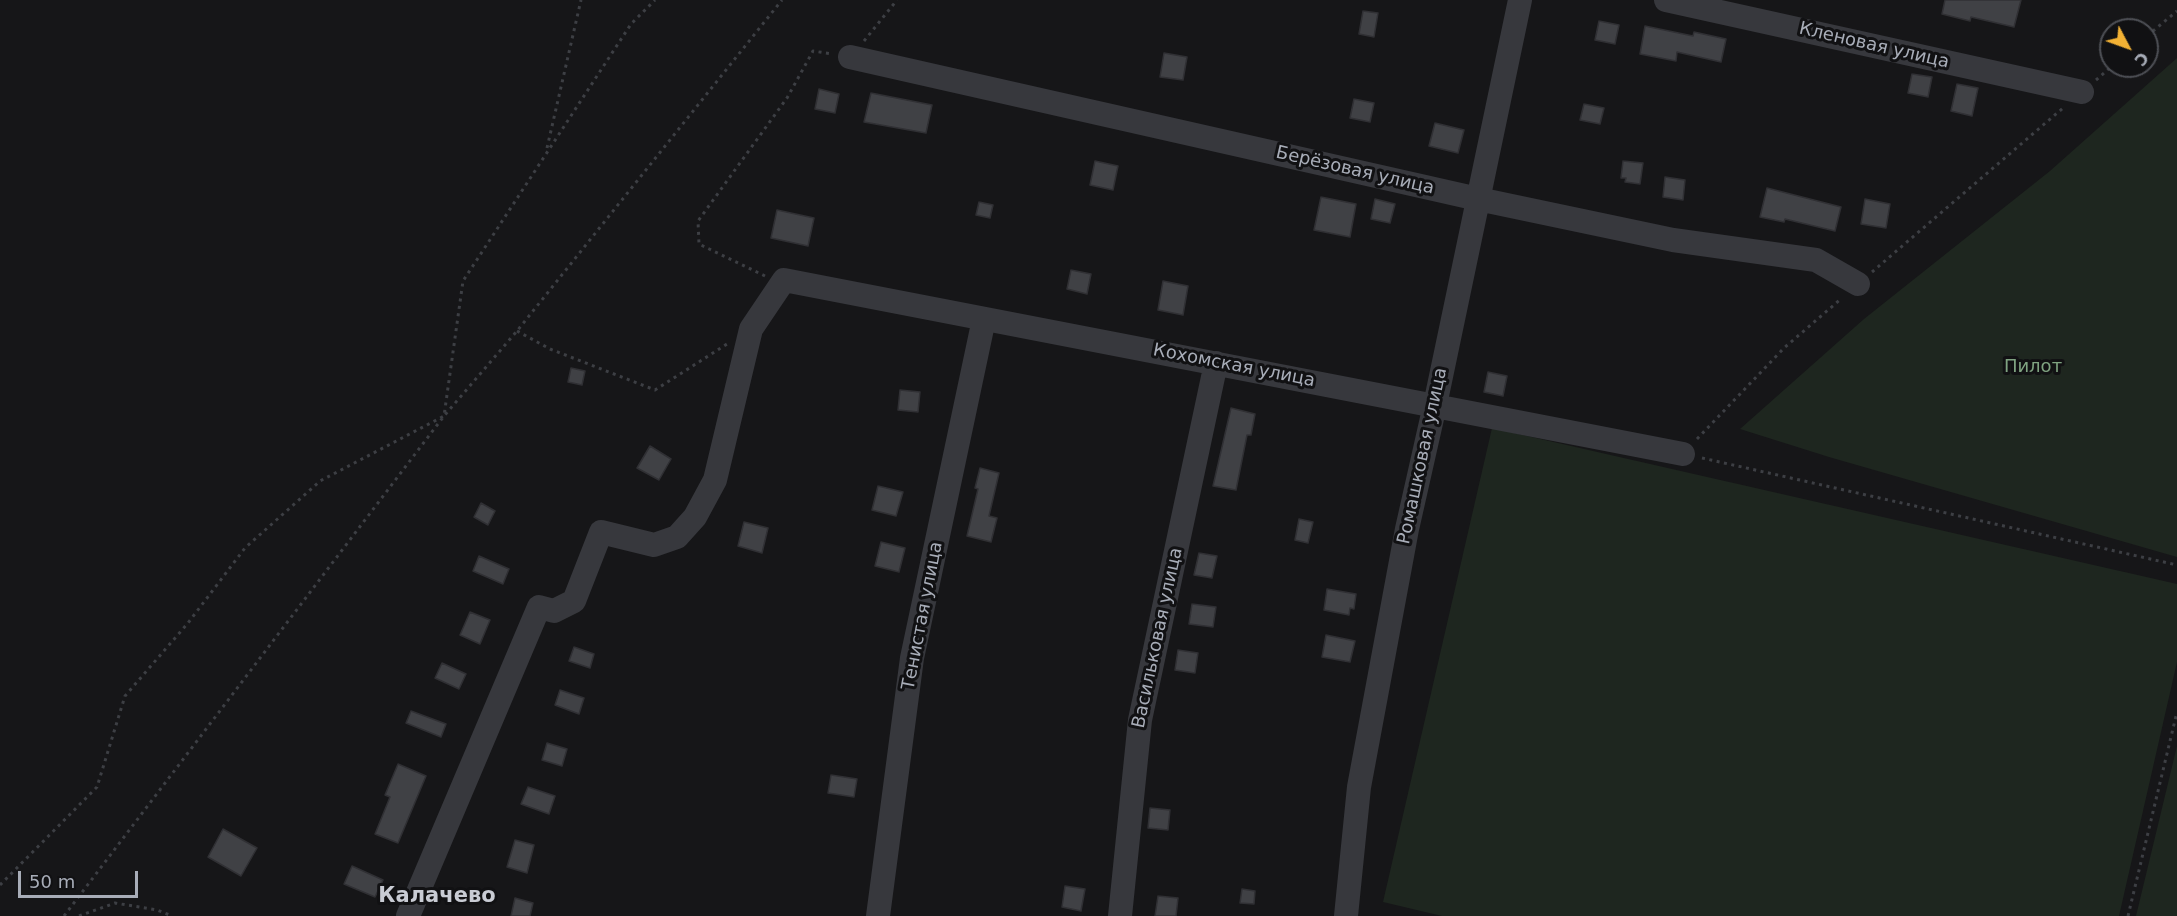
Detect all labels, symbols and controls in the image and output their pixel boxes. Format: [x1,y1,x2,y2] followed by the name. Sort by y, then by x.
[1797,18,1951,74] street label: Кленовая улица
[2099,18,2159,78] north arrow
[2130,48,2152,69] text: С
[1274,142,1436,200] street label: Берёзовая улица
[1151,340,1317,392] street label: Кохомская улица
[2004,356,2062,378] park label: Пилот
[1394,366,1452,546] street label: Ромашковая улица
[898,540,948,692] street label: Тенистая улица
[1128,546,1188,730] street label: Васильковая улица
[21,859,141,897] scale bar
[29,871,75,892] text: 50 m
[378,884,496,910] district label: Калачево

